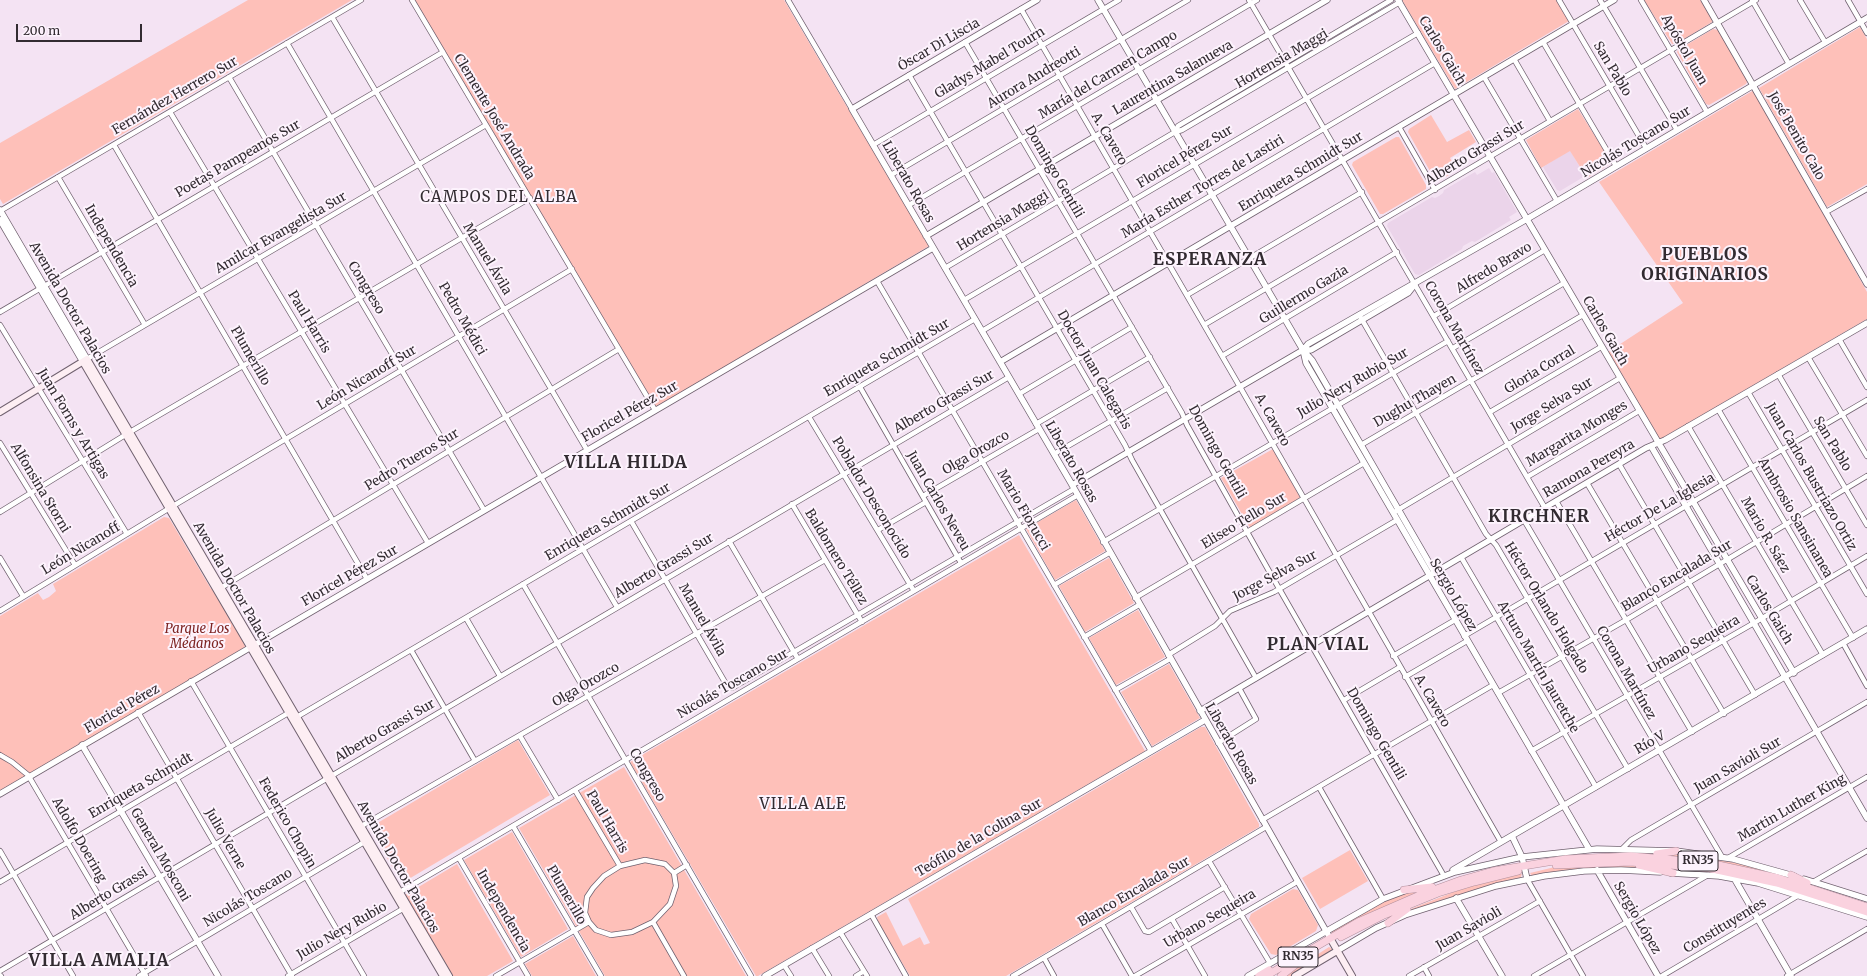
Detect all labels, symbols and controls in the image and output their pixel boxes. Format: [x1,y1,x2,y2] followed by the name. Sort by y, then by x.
[1658,12,1710,88] street label: Apóstol Juan
[1415,14,1469,88] street label: Carlos Gaich
[895,15,983,75] street label: Óscar Di Liscia
[18,16,144,42] scale bar
[23,23,60,38] text: 200 m
[932,24,1048,102] street label: Gladys Mabel Tourn
[1233,26,1331,92] street label: Hortensia Maggi
[1036,27,1180,123] street label: María del Carmen Campo
[1110,37,1236,119] street label: Laurentina Salanueva
[1590,39,1634,99] street label: San Pablo
[985,44,1083,112] street label: Aurora Andreotti
[450,51,538,183] street label: Clemente José Andrada
[110,54,240,138] street label: Fernández Herrero Sur
[1764,89,1828,183] street label: José Benito Calo
[1578,103,1694,181] street label: Nicolás Toscano Sur
[1088,110,1130,168] street label: A. Cavero
[173,117,303,201] street label: Poetas Pampeanos Sur
[1423,117,1527,189] street label: Alberto Grassi Sur
[1134,122,1236,192] street label: Floricel Pérez Sur
[1021,123,1087,221] street label: Domingo Gentili
[1236,129,1366,215] street label: Enriqueta Schmidt Sur
[1119,132,1287,242] street label: María Esther Torres de Lastiri
[878,138,938,226] street label: Liberato Rosas
[954,187,1052,255] street label: Hortensia Maggi
[213,189,349,277] street label: Amilcar Evangelista Sur
[420,189,578,207] district label: CAMPOS DEL ALBA
[81,202,141,290] street label: Independencia
[459,220,515,298] street label: Manuel Ávila
[26,239,114,377] street label: Avenida Doctor Palacios
[1453,239,1535,297] street label: Alfredo Bravo
[1641,245,1769,285] district label: PUEBLOS ORIGINARIOS
[1153,250,1267,270] district label: ESPERANZA
[344,259,388,317] street label: Congreso
[1257,262,1351,328] street label: Guillermo Gazia
[1421,279,1487,377] street label: Corona Martínez
[435,280,489,358] street label: Pedro Médici
[284,288,334,356] street label: Paul Harris
[1579,293,1631,369] street label: Carlos Gaich
[1054,308,1134,432] street label: Doctor Juan Calegaris
[822,316,952,400] street label: Enriqueta Schmidt Sur
[227,324,273,388] street label: Plumerillo
[315,342,419,414] street label: León Nicanoff Sur
[1502,343,1578,397] street label: Gloria Corral
[1295,345,1411,421] street label: Julio Nery Rubio Sur
[34,366,112,482] street label: Juan Forns y Artigas
[891,367,997,437] street label: Alberto Grassi Sur
[1371,371,1459,431] street label: Dughu Thayen
[1508,374,1596,436] street label: Jorge Selva Sur
[579,378,681,446] street label: Floricel Pérez Sur
[1251,391,1293,449] street label: A. Cavero
[1524,398,1630,470] street label: Margarita Monges
[1762,400,1860,554] street label: Juan Carlos Bustriazo Ortiz
[1185,403,1249,501] street label: Domingo Gentili
[1810,414,1854,474] street label: San Pablo
[1041,418,1101,506] street label: Liberato Rosas
[362,426,462,494] street label: Pedro Tueros Sur
[940,428,1012,478] street label: Olga Orozco
[829,434,913,562] street label: Poblador Desconocido
[1541,437,1637,501] street label: Ramona Pereyra
[7,440,73,536] street label: Alfonsina Storni
[903,448,973,554] street label: Juan Carlos Neveu
[564,453,688,473] district label: VILLA HILDA
[1754,455,1836,581] street label: Ambrosio Sansinanea
[993,467,1053,553] street label: Mario Fiorucci
[1602,470,1718,546] street label: Héctor De La Iglesia
[543,480,673,564] street label: Enriqueta Schmidt Sur
[1199,490,1289,552] street label: Eliseo Tello Sur
[1737,494,1793,576] street label: Mario R. Sáez
[801,506,871,608] street label: Baldomero Téllez
[1488,507,1590,527] district label: KIRCHNER
[190,519,278,657] street label: Avenida Doctor Palacios
[39,520,123,578] street label: León Nicanoff
[612,530,716,602] street label: Alberto Grassi Sur
[1619,537,1735,615] street label: Blanco Encalada Sur
[1501,540,1591,676] street label: Héctor Orlando Holgado
[299,542,401,610] street label: Floricel Pérez Sur
[1230,547,1320,605] street label: Jorge Selva Sur
[1426,556,1480,634] street label: Sergio López
[1742,573,1796,647] street label: Carlos Gaich
[675,581,729,659] street label: Manuel Ávila
[1494,598,1582,736] street label: Arturo Martín Jauretche
[1645,612,1743,678] street label: Urbano Sequeira
[165,621,229,652] park label: Parque Los Médanos
[1593,624,1659,722] street label: Corona Martínez
[1267,635,1369,655] district label: PLAN VIAL
[675,646,791,722] street label: Nicolás Toscano Sur
[550,660,622,710] street label: Olga Orozco
[1411,672,1453,730] street label: A. Cavero
[82,681,162,737] street label: Floricel Pérez
[1343,685,1409,783] street label: Domingo Gentili
[332,696,438,766] street label: Alberto Grassi Sur
[1201,700,1261,788] street label: Liberato Rosas
[1632,728,1668,758] street label: Río V
[1692,734,1784,796] street label: Juan Savioli Sur
[626,746,668,804] street label: Congreso
[86,750,196,822] street label: Enriqueta Schmidt
[1735,771,1849,845] street label: Martin Luther King
[255,775,319,871] street label: Federico Chopin
[583,788,631,856] street label: Paul Harris
[48,795,110,885] street label: Adolfo Doering
[913,795,1045,881] street label: Teófilo de la Colina Sur
[759,796,847,814] district label: VILLA ALE
[354,798,442,936] street label: Avenida Doctor Palacios
[127,805,193,905] street label: General Mosconi
[201,806,249,872] street label: Julio Verne
[1678,851,1718,871] road number: RN35
[1075,854,1193,930] street label: Blanco Encalada Sur
[543,863,589,927] street label: Plumerillo
[67,865,151,923] street label: Alberto Grassi
[201,865,295,931] street label: Nicolás Toscano
[473,867,533,955] street label: Independencia
[1610,879,1664,957] street label: Sergio López
[1161,886,1259,952] street label: Urbano Sequeira
[1681,895,1769,957] street label: Constituyentes
[294,899,390,963] street label: Julio Nery Rubio
[1433,904,1505,954] street label: Juan Savioli
[1278,947,1318,967] road number: RN35
[29,951,169,971] district label: VILLA AMALIA

